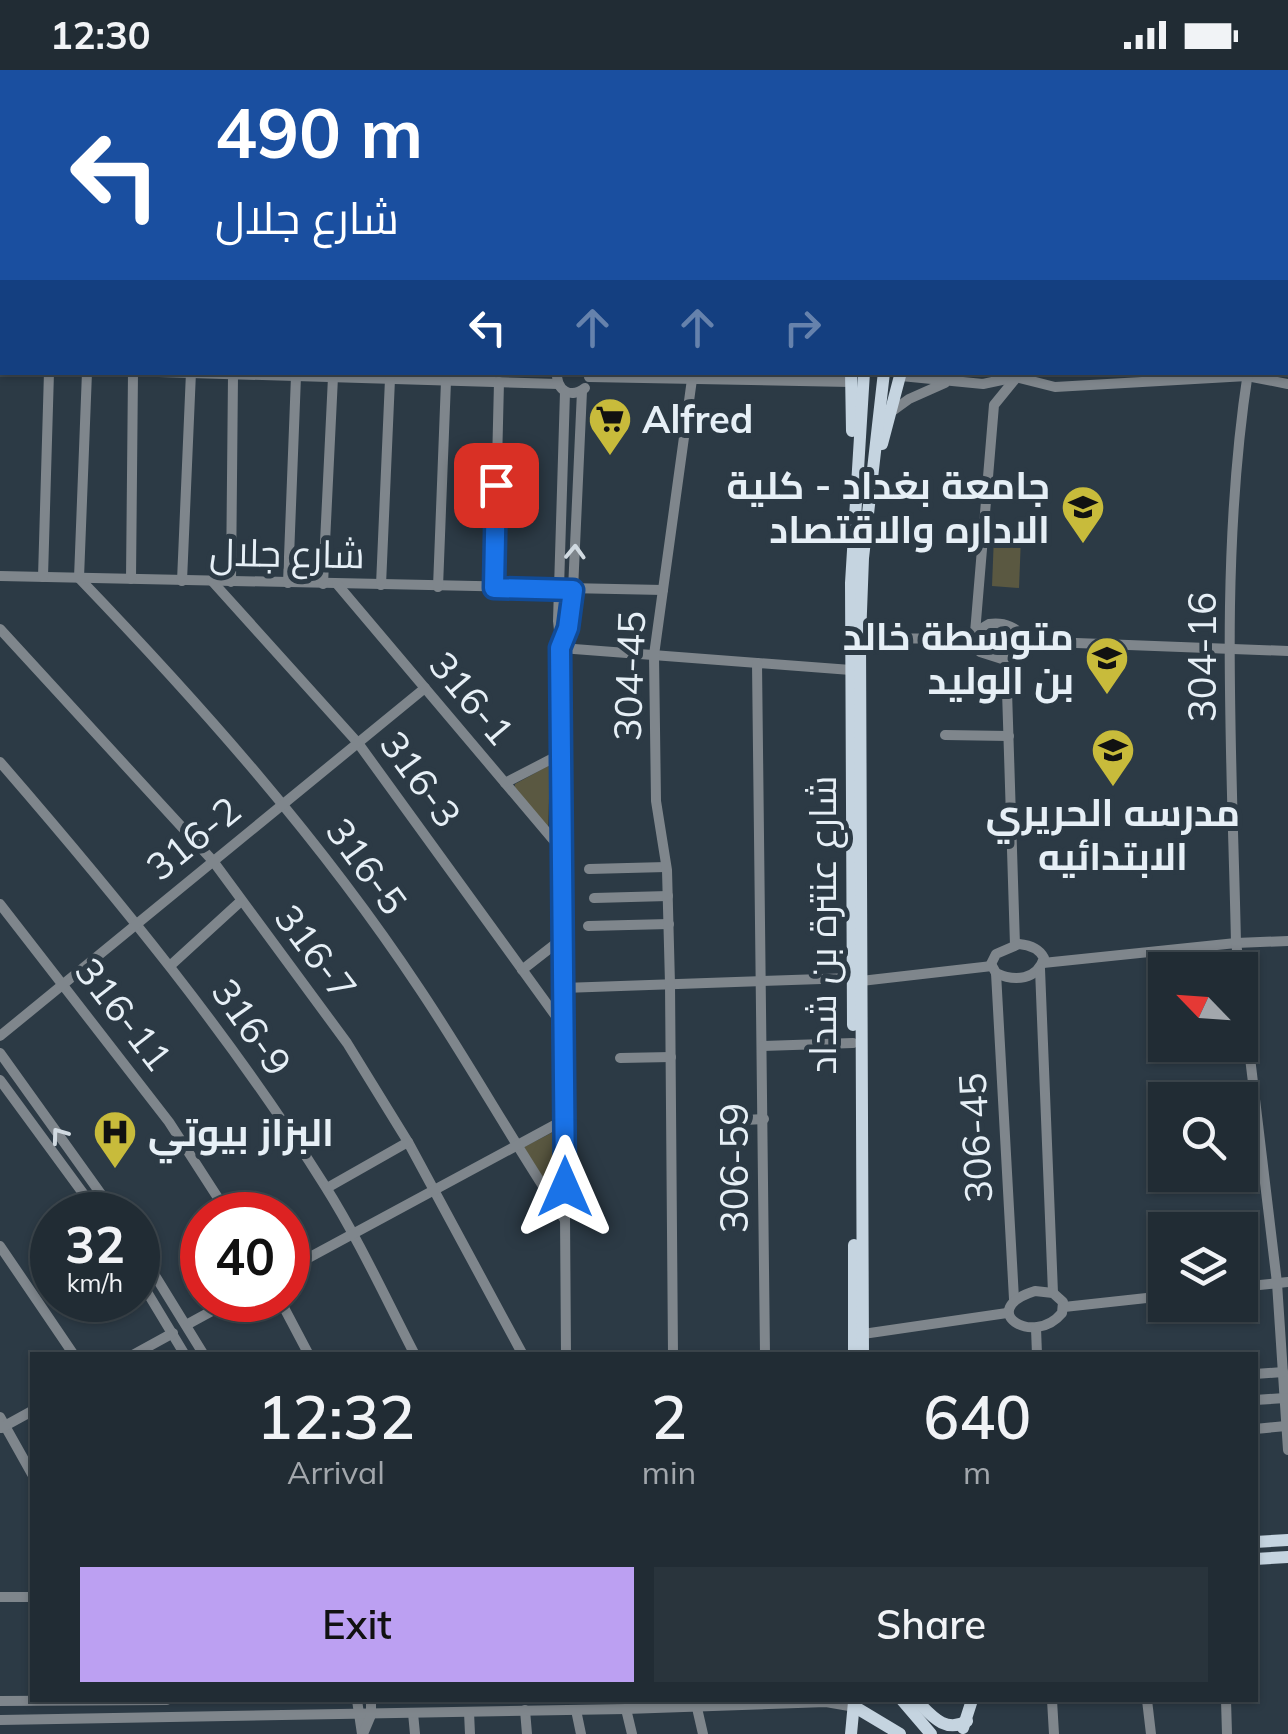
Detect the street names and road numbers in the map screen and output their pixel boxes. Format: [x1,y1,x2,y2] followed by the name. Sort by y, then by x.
[209,528,365,580] street label: شارع جلال
[1178,592,1226,722] street label: 304-16
[603,610,655,742] street label: 304-45
[419,641,525,755] street label: 316-1
[370,721,472,837] street label: 316-3
[798,776,848,1074] street label: شارع عنترة بن شداد
[136,786,250,890] street label: 316-2
[316,808,418,924] street label: 316-5
[264,895,368,1009] street label: 316-7
[65,948,183,1080] street label: 316-11
[202,969,302,1085] street label: 316-9
[948,1072,1002,1204] street label: 306-45
[710,1103,758,1233] street label: 306-59

